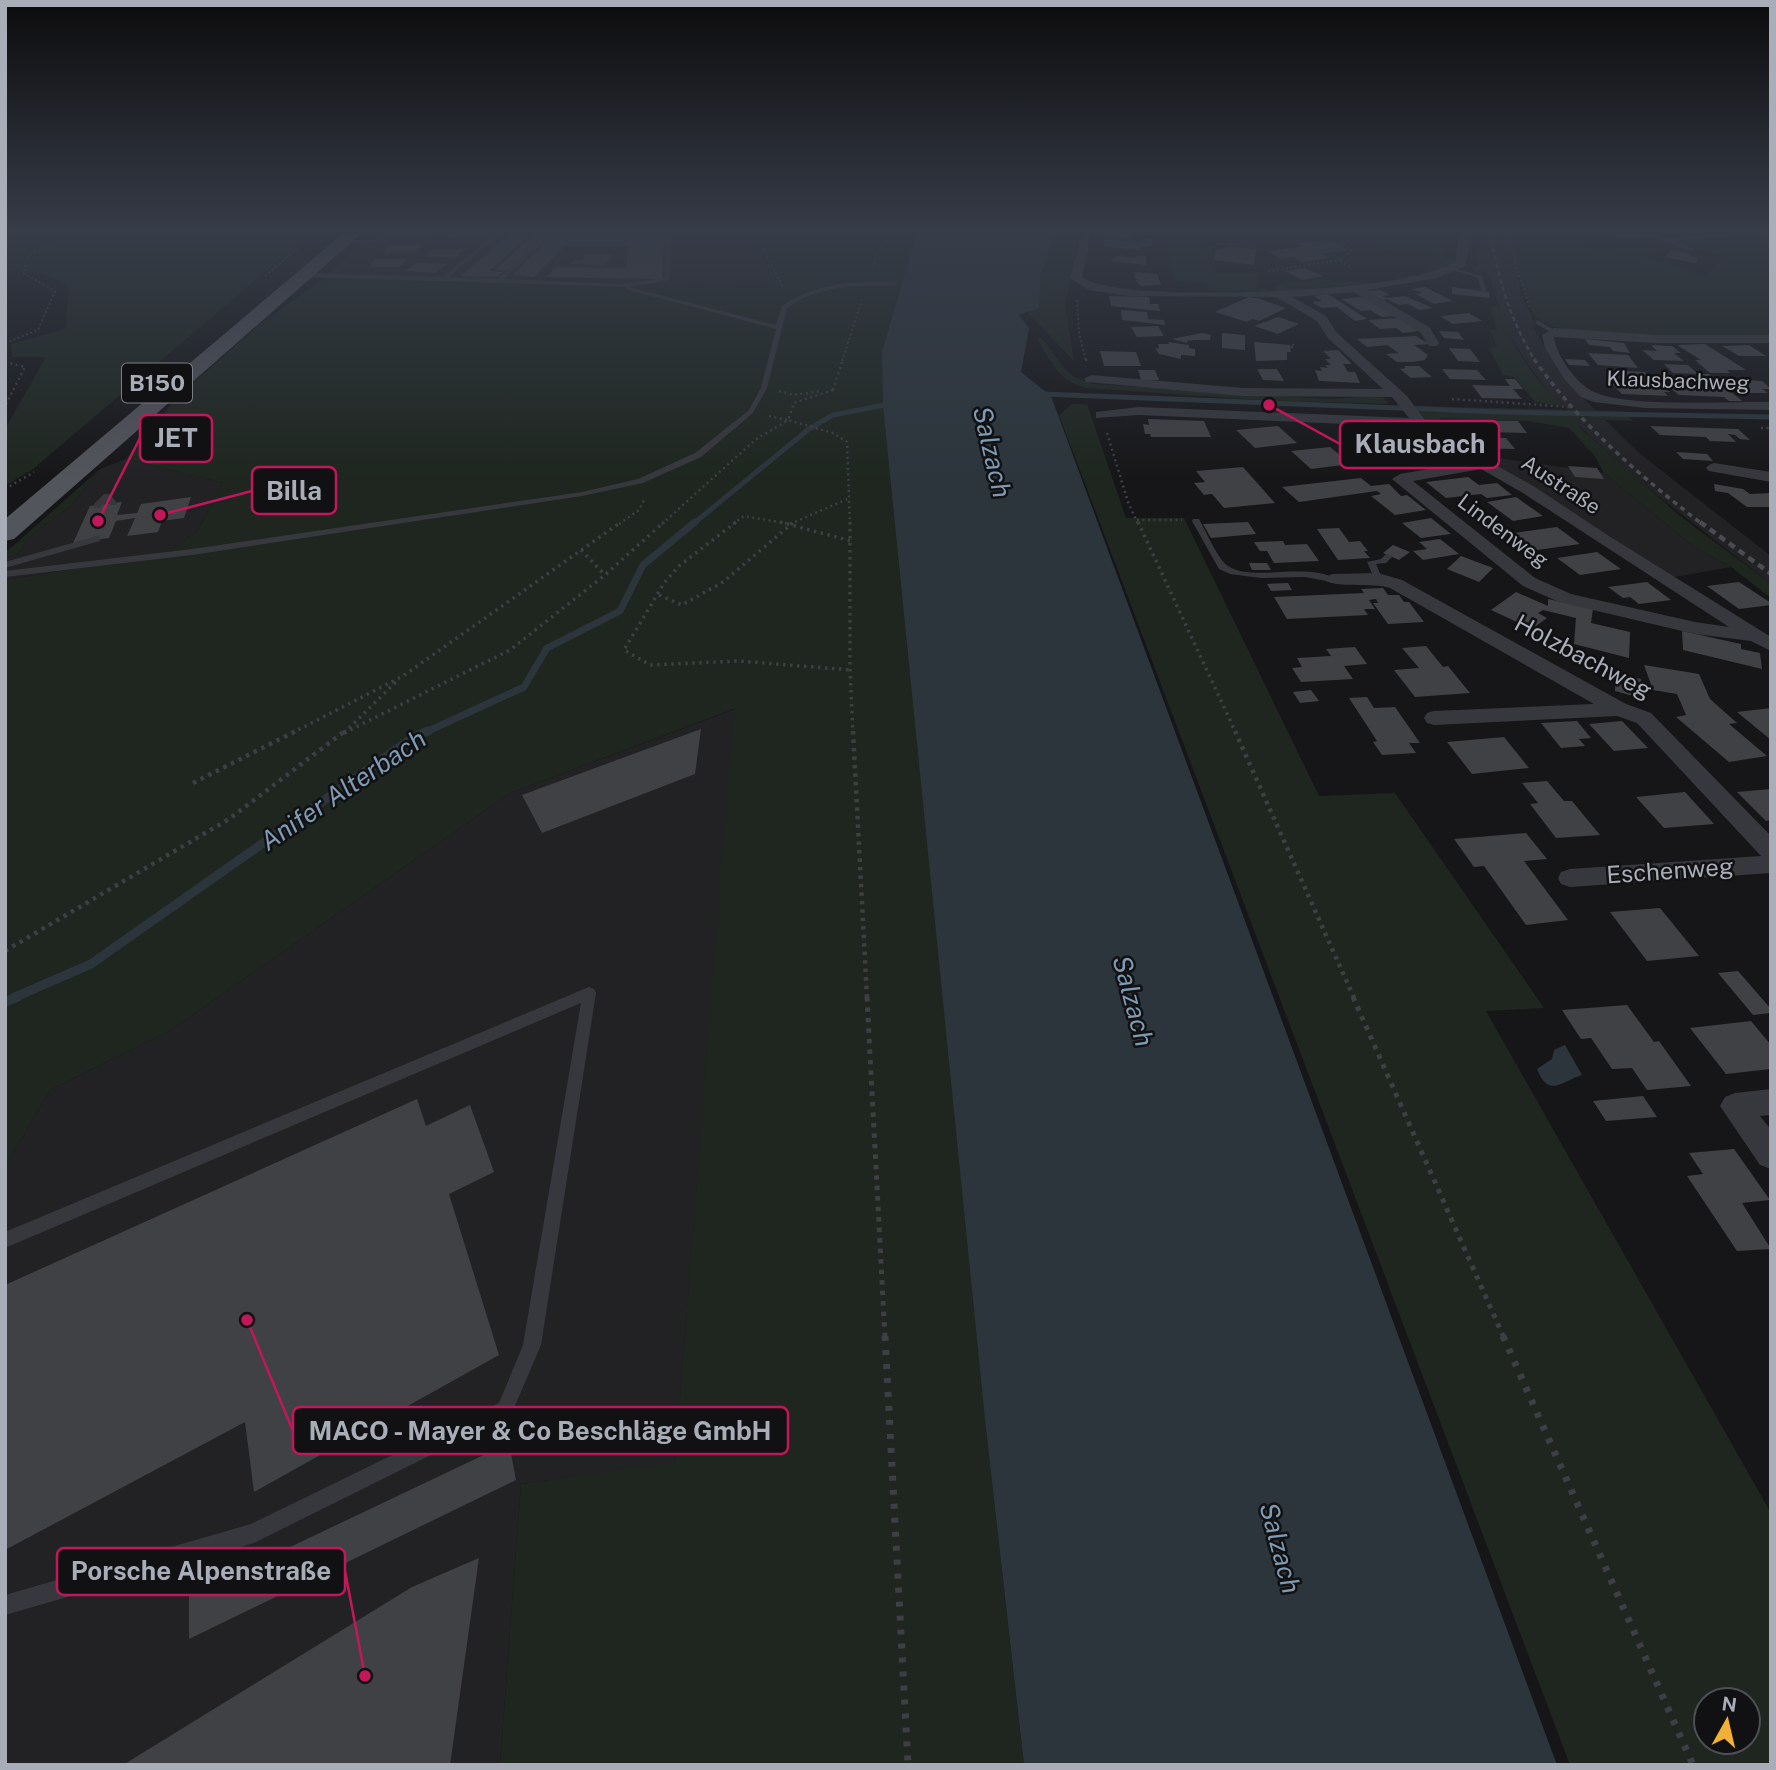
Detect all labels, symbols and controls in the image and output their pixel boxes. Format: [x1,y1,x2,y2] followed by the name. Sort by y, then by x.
[122,364,192,402] road number: B150
[1606,366,1750,395] street label: Klausbachweg
[967,403,1018,501] water label: Salzach
[140,415,212,462] callout: JET
[1340,421,1499,468] callout: Klausbach
[154,422,198,453] text: JET
[1355,428,1485,459] text: Klausbach
[1517,450,1605,519] street label: Austraße
[252,467,336,514] callout: Billa
[266,475,322,506] text: Billa
[1453,488,1553,573] street label: Lindenweg
[1510,608,1657,704] street label: Holzbachweg
[254,723,432,856] water label: Anifer Alterbach
[1605,852,1735,888] street label: Eschenweg
[1106,952,1160,1050] water label: Salzach
[293,1407,788,1454] callout: MACO - Mayer & Co Beschläge GmbH
[309,1415,771,1446] text: MACO - Mayer & Co Beschläge GmbH
[1253,1499,1307,1597] water label: Salzach
[57,1548,345,1595] callout: Porsche Alpenstraße
[71,1555,331,1586] text: Porsche Alpenstraße
[1692,1686,1762,1756] north arrow
[1720,1692,1738,1716] text: N

